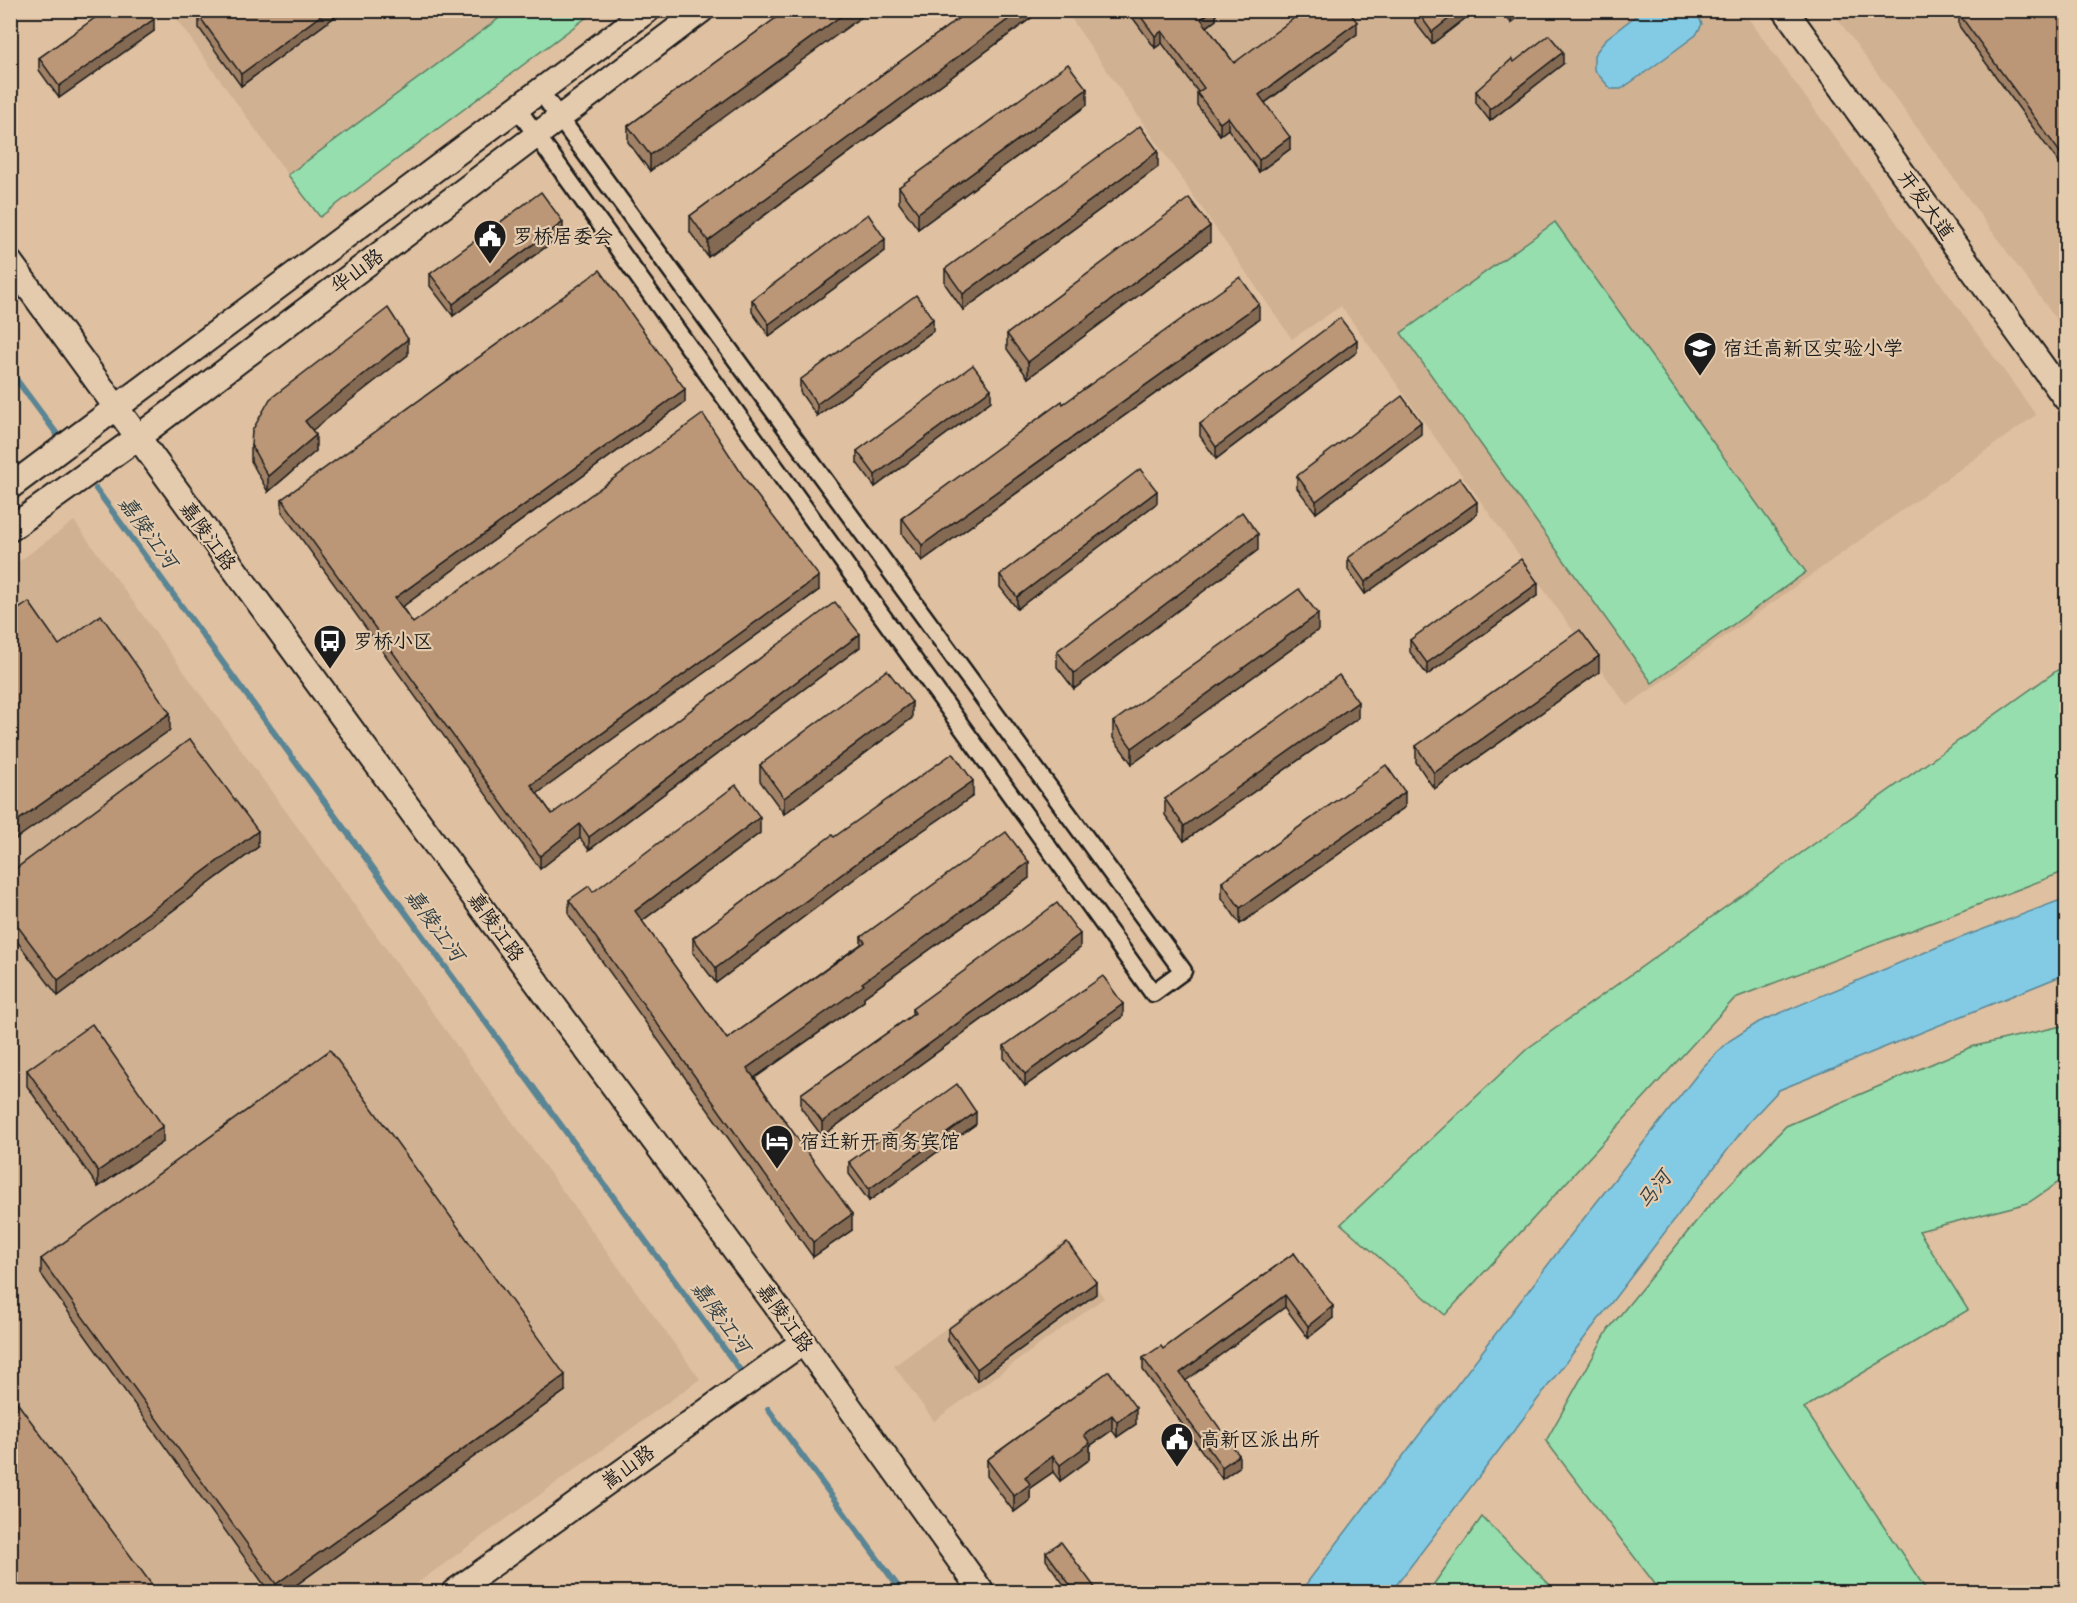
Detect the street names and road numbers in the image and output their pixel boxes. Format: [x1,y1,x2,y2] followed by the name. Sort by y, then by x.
[1888,162,1964,248] street label: 开发大道
[323,238,392,303] street label: 华山路
[170,493,246,579] street label: 嘉陵江路
[458,884,534,970] street label: 嘉陵江路
[747,1275,823,1361] street label: 嘉陵江路
[593,1435,663,1499] street label: 嵩山路

